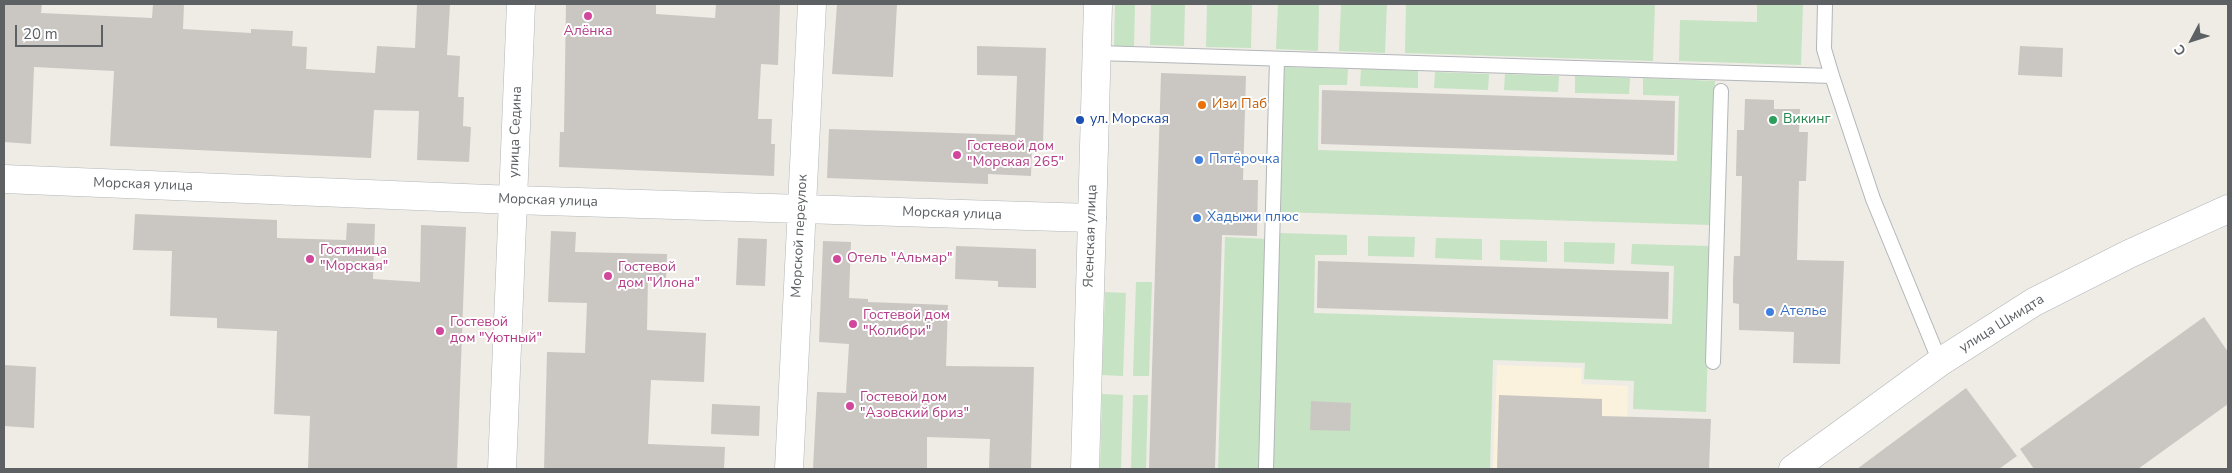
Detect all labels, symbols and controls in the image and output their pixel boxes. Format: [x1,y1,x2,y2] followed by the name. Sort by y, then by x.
[582,10,594,22] marker: Алёнка
[18,15,105,47] scale bar
[2167,15,2217,65] north arrow
[23,24,58,44] text: 20 m
[564,24,612,40] place label: Алёнка
[2170,40,2190,60] text: С
[506,86,526,178] street label: улица Седина
[1212,97,1267,113] place label: Изи Паб
[1196,99,1208,111] marker: Изи Паб
[1090,112,1169,128] place label: ул. Морская
[1783,112,1830,128] place label: Викинг
[1074,114,1086,126] marker: ул. Морская
[1767,114,1779,126] marker: Викинг
[967,139,1064,172] place label: Гостевой дом "Морская 265"
[951,149,963,161] marker: Гостевой дом "Морская 265"
[1209,152,1280,168] place label: Пятёрочка
[1193,154,1205,166] marker: Пятёрочка
[788,174,812,298] street label: Морской переулок
[93,175,193,195] street label: Морская улица
[1081,184,1101,288] street label: Ясенская улица
[498,191,598,211] street label: Морская улица
[902,204,1002,224] street label: Морская улица
[1207,210,1299,226] place label: Хадыжи плюс
[1191,212,1203,224] marker: Хадыжи плюс
[320,243,388,276] place label: Гостиница "Морская"
[847,251,952,267] place label: Отель "Альмар"
[304,253,316,265] marker: Гостиница "Морская"
[831,253,843,265] marker: Отель "Альмар"
[618,260,700,292] place label: Гостевой дом "Илона"
[602,270,614,282] marker: Гостевой дом "Илона"
[1956,291,2048,357] street label: улица Шмидта
[1780,304,1827,320] place label: Ателье
[1764,306,1776,318] marker: Ателье
[863,308,950,341] place label: Гостевой дом "Колибри"
[450,315,542,348] place label: Гостевой дом "Уютный"
[847,318,859,330] marker: Гостевой дом "Колибри"
[434,325,446,337] marker: Гостевой дом "Уютный"
[860,390,969,422] place label: Гостевой дом "Азовский бриз"
[844,400,856,412] marker: Гостевой дом "Азовский бриз"

